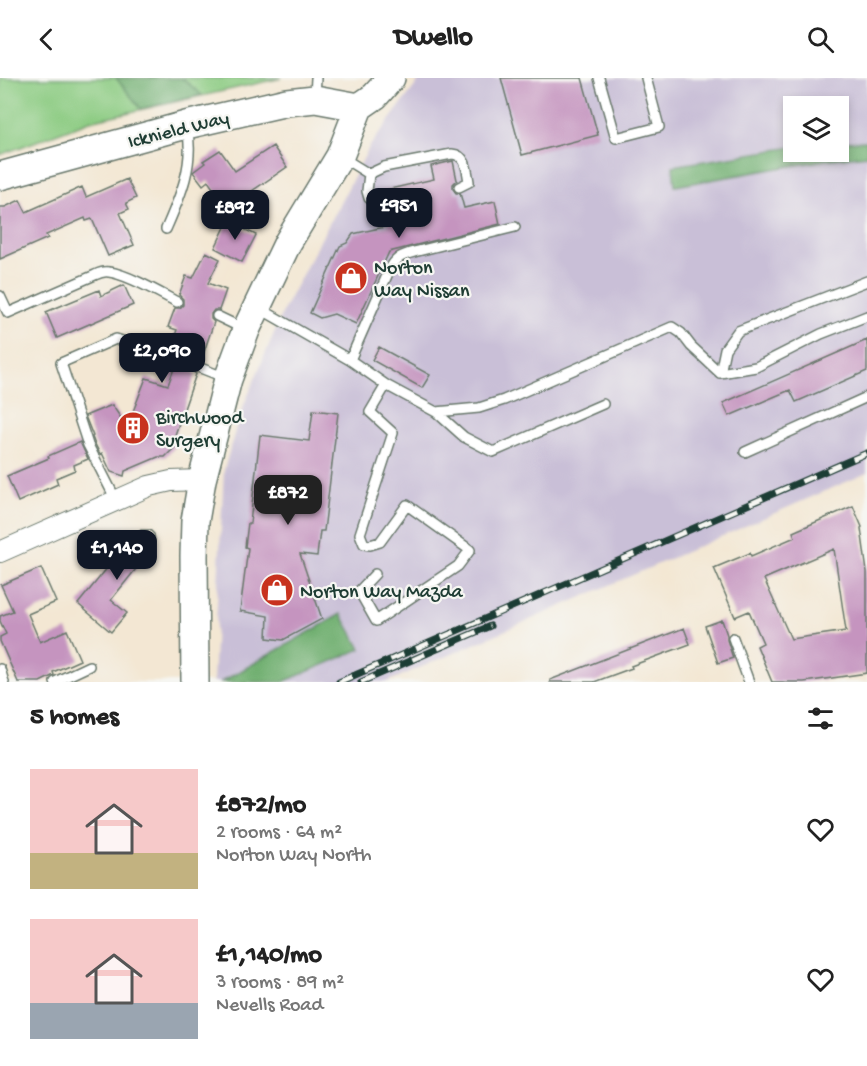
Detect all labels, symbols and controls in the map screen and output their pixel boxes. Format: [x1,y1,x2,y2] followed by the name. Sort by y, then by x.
[30,23,63,56] icon: back
[394,23,473,55] text: Dwello
[804,23,837,56] icon: search
[783,96,849,162] map controls
[783,96,849,162] button: layers
[126,108,232,155] street label: Icknield Way
[363,188,435,239] pin: £951
[199,190,271,241] pin: £892
[380,196,418,219] text: £951
[215,198,255,221] text: £892
[374,258,470,304] place label: Norton Way Nissan
[333,260,369,296] shop icon: Norton Way Nissan
[113,333,211,384] pin: £2,090
[133,341,191,364] text: £2,090
[155,408,245,454] place label: Birchwood Surgery
[115,410,151,446] building icon: Birchwood Surgery
[252,475,324,526] pin: £872
[268,483,308,506] text: £872
[68,530,166,581] pin: £1,140
[91,538,143,561] text: £1,140
[259,572,295,608] shop icon: Norton Way Mazda
[300,582,464,605] place label: Norton Way Mazda
[804,702,837,735] icon: filters
[30,703,119,734] text: 5 homes
[216,791,306,822] text: £872/mo
[78,793,150,865] icon: home
[804,813,837,846] icon: heart
[216,822,342,845] text: 2 rooms · 64 m²
[216,845,371,868] text: Norton Way North
[216,941,322,972] text: £1,140/mo
[78,943,150,1015] icon: home
[804,963,837,996] icon: heart
[216,972,344,995] text: 3 rooms · 89 m²
[216,995,323,1018] text: Nevells Road

